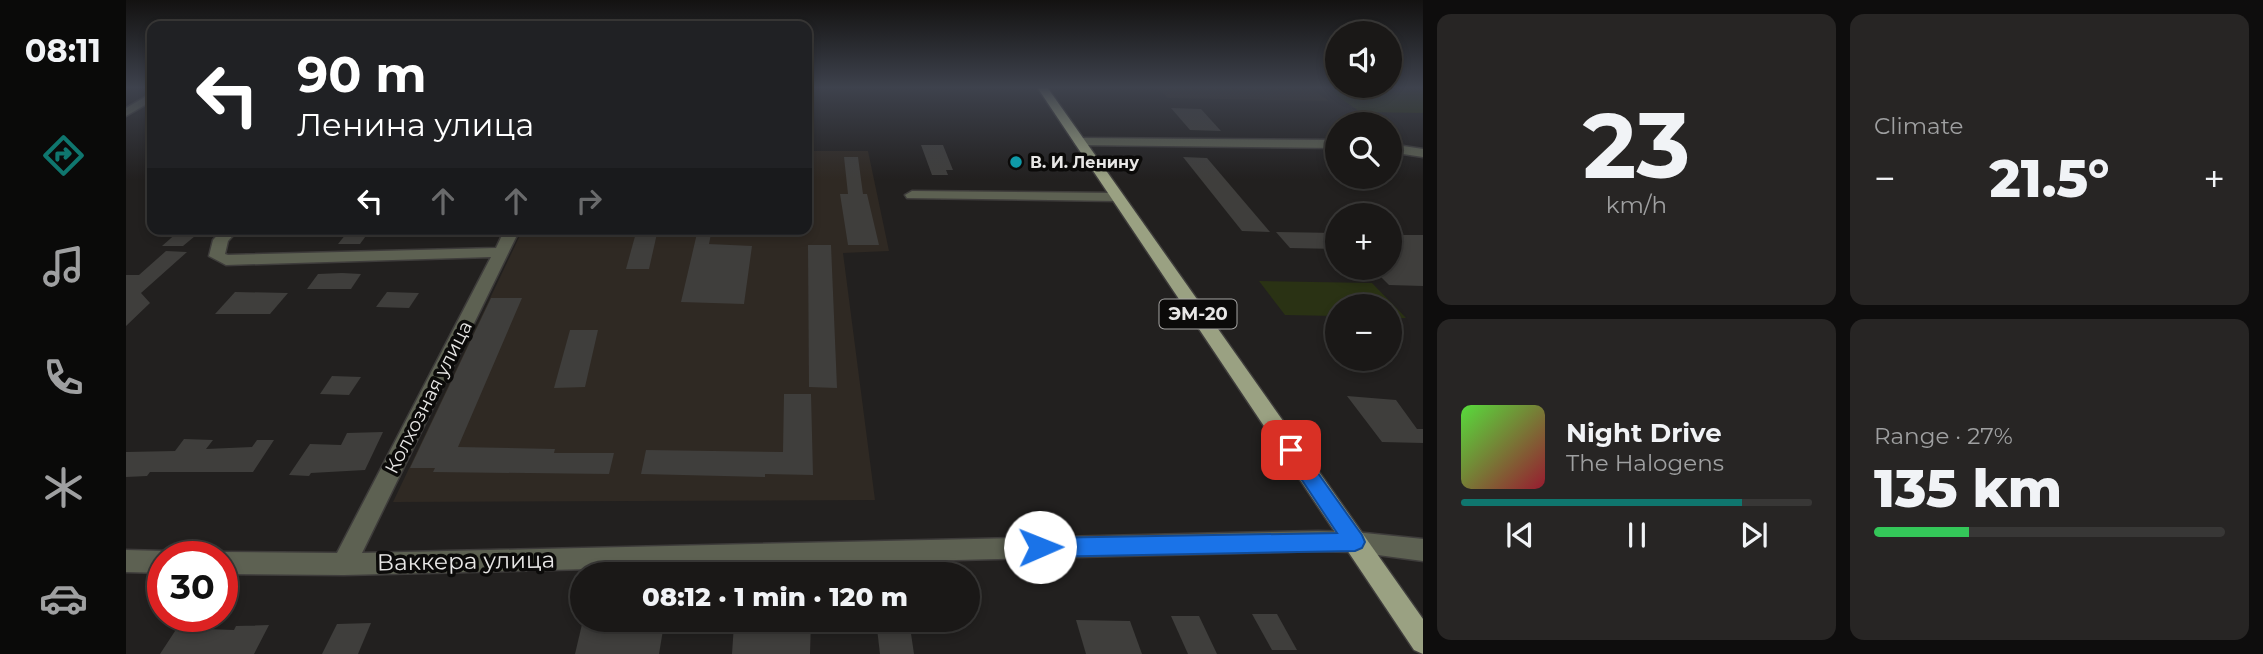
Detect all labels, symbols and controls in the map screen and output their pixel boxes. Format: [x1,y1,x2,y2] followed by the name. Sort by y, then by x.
[1325,21,1402,371] map controls
[1325,21,1402,98] button: sound
[25,31,101,70] text: 08:11
[297,45,427,104] text: 90 m
[182,49,273,140] icon: left
[1583,90,1690,201] text: 23
[297,105,534,144] text: Ленина улица
[1325,112,1402,189] button: search
[1874,112,1963,140] text: Climate
[39,131,88,180] icon: directions
[1990,147,2110,210] text: 21.5°
[1030,153,1139,172] place label: В. И. Ленину
[1008,154,1024,170] marker: В. И. Ленину
[1874,155,1896,202] text: −
[2203,155,2225,202] text: +
[351,182,389,220] icon: left
[424,182,462,220] icon: ahead
[497,182,535,220] icon: ahead
[570,182,608,220] icon: right
[1606,191,1667,219] text: km/h
[1325,203,1402,280] button: +
[39,242,88,291] icon: music
[1325,294,1402,371] button: −
[1160,300,1236,328] road number: ЭМ-20
[380,317,477,477] street label: Колхозная улица
[39,353,88,402] icon: phone
[1566,417,1722,449] text: Night Drive
[1261,420,1321,480] pin
[1874,422,2013,450] text: Range · 27%
[1272,431,1310,469] icon: arrive
[1566,449,1724,477] text: The Halogens
[1874,457,2062,520] text: 135 km
[39,463,88,512] icon: climate
[1003,510,1077,584] position arrow
[1501,516,1539,554] icon: previous
[1618,516,1656,554] icon: pause
[1735,516,1773,554] icon: next
[147,541,238,632] speed limit sign: 30
[377,545,555,577] street label: Ваккера улица
[39,574,88,623] icon: car
[642,581,908,613] text: 08:12 · 1 min · 120 m

